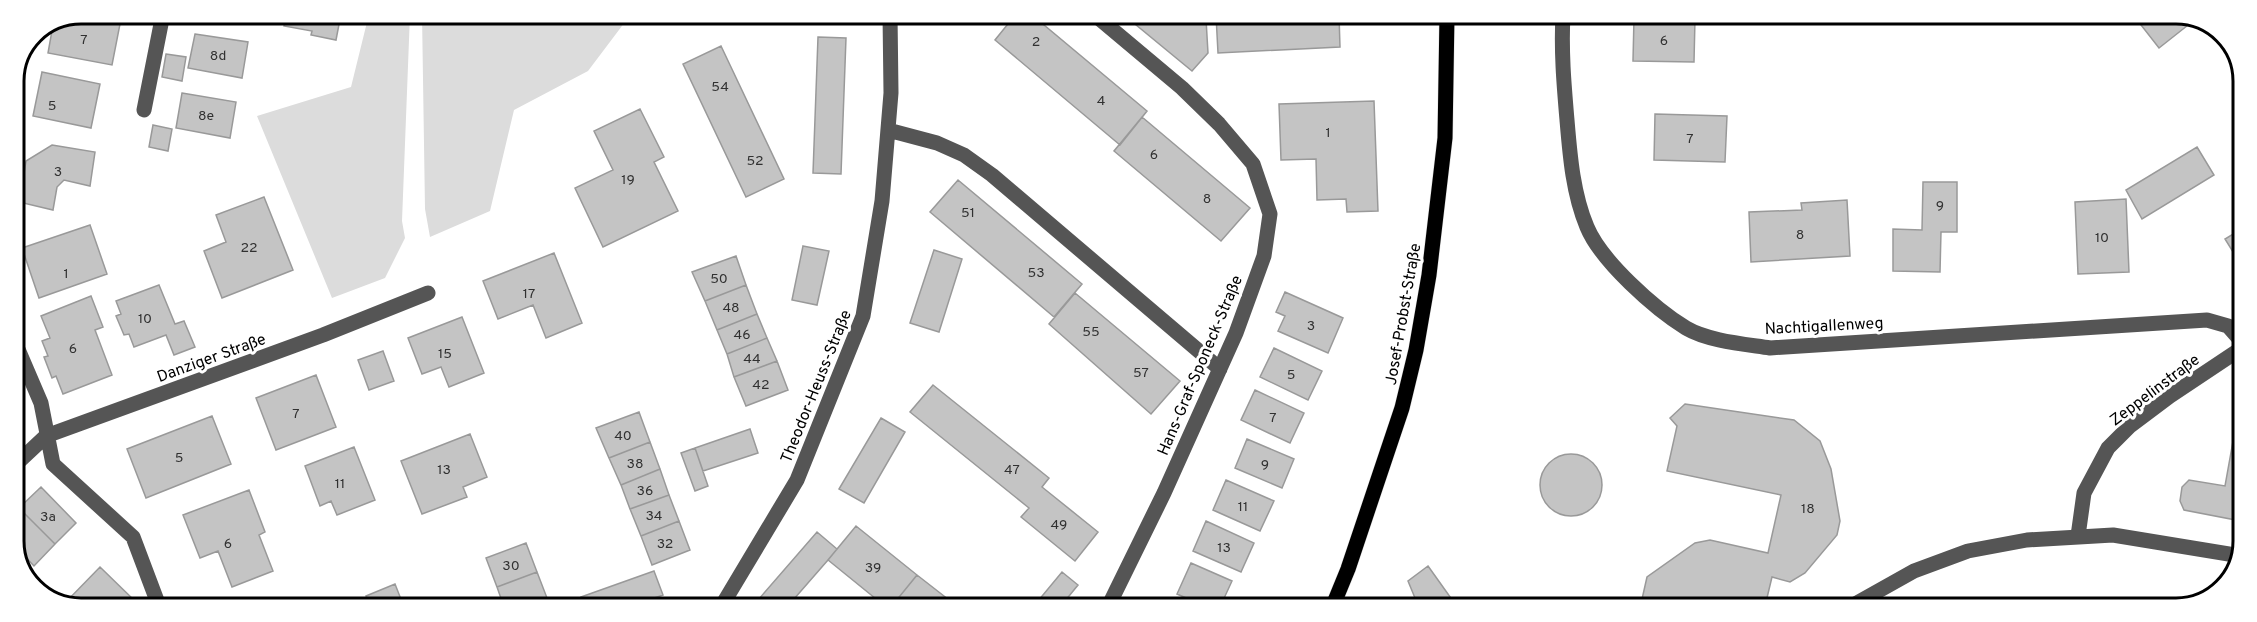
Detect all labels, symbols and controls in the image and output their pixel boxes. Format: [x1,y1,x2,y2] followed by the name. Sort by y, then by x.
[80,32,88,49] house number: 7
[1660,33,1668,50] house number: 6
[1032,34,1040,51] house number: 2
[210,48,226,65] house number: 8d
[711,79,729,96] house number: 54
[1097,93,1105,110] house number: 4
[48,98,56,115] house number: 5
[198,108,214,125] house number: 8e
[1325,125,1331,142] house number: 1
[1686,131,1694,148] house number: 7
[1150,147,1158,164] house number: 6
[746,153,764,170] house number: 52
[54,164,62,181] house number: 3
[621,172,635,189] house number: 19
[1203,191,1211,208] house number: 8
[1936,198,1944,215] house number: 9
[961,205,975,222] house number: 51
[1796,227,1804,244] house number: 8
[2095,230,2109,247] house number: 10
[240,240,258,257] house number: 22
[1382,242,1426,387] street label: Josef-Probst-Straße
[1027,265,1045,282] house number: 53
[63,266,69,283] house number: 1
[710,271,728,288] house number: 50
[1154,273,1248,459] street label: Hans-Graf-Sponeck-Straße
[523,286,535,303] house number: 17
[722,300,740,317] house number: 48
[777,307,857,466] street label: Theodor-Heuss-Straße
[138,311,152,328] house number: 10
[1764,314,1884,340] street label: Nachtigallenweg
[1307,318,1315,335] house number: 3
[1082,324,1100,341] house number: 55
[733,327,751,344] house number: 46
[154,330,269,388] street label: Danziger Straße
[69,341,77,358] house number: 6
[438,346,452,363] house number: 15
[2106,350,2204,431] street label: Zeppelinstraße
[743,351,761,368] house number: 44
[1133,365,1149,382] house number: 57
[1287,367,1295,384] house number: 5
[752,377,770,394] house number: 42
[292,406,300,423] house number: 7
[1269,410,1277,427] house number: 7
[614,428,632,445] house number: 40
[175,450,183,467] house number: 5
[627,456,643,473] house number: 38
[1261,457,1269,474] house number: 9
[437,462,451,479] house number: 13
[1004,462,1020,479] house number: 47
[335,476,345,493] house number: 11
[637,483,653,500] house number: 36
[1238,499,1248,516] house number: 11
[1801,501,1815,518] house number: 18
[645,508,663,525] house number: 34
[40,509,56,526] house number: 3a
[1051,517,1067,534] house number: 49
[224,536,232,553] house number: 6
[657,536,673,553] house number: 32
[1217,540,1231,557] house number: 13
[502,558,520,575] house number: 30
[865,560,881,577] house number: 39

